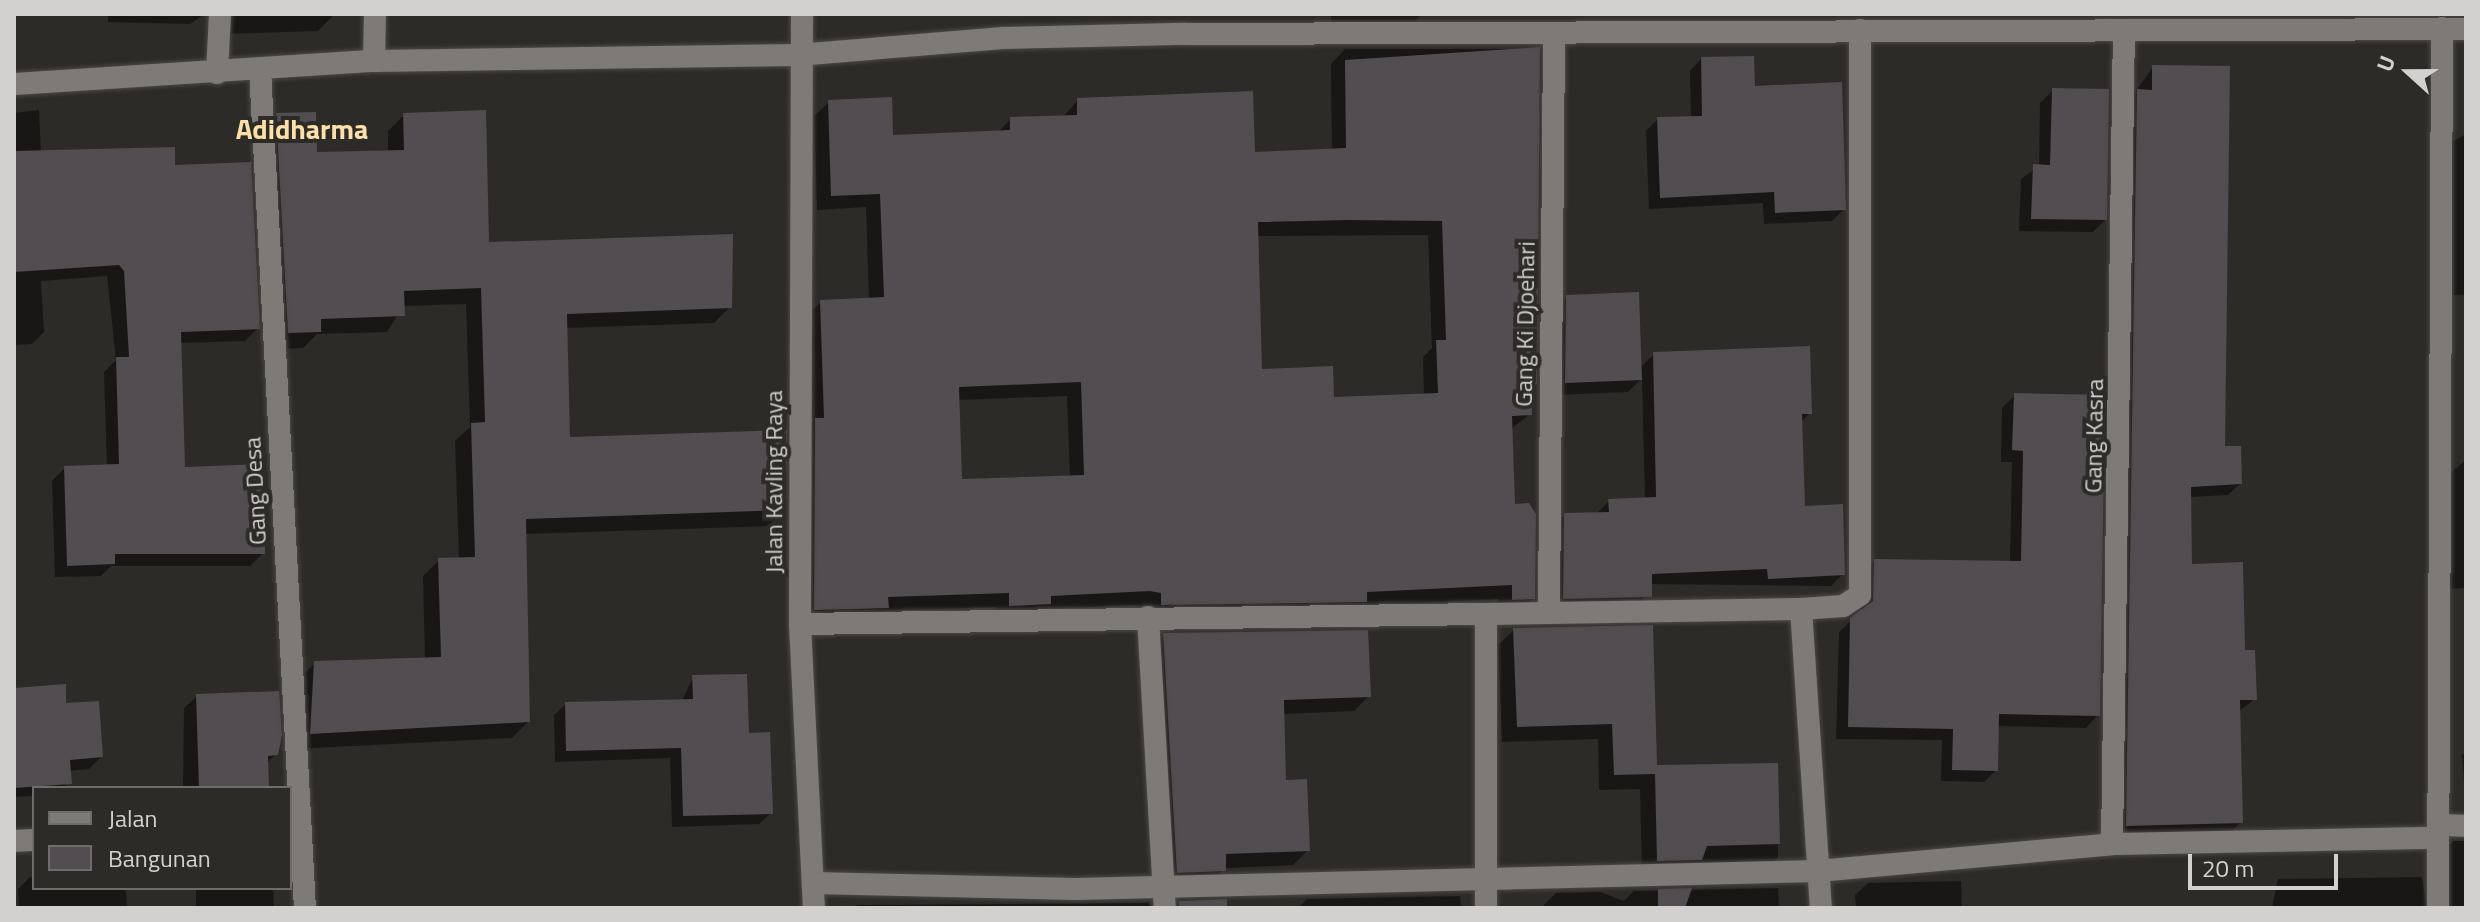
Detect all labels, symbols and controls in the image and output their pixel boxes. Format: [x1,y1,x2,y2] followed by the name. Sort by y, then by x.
[2368,32,2448,112] north arrow
[2367,51,2404,76] text: U
[236,112,368,146] district label: Adidharma
[1509,241,1541,407] street label: Gang Ki Djoehari
[2079,379,2109,493] street label: Gang Kasra
[760,390,788,574] street label: Jalan Kavling Raya
[238,436,272,546] street label: Gang Desa
[32,786,292,890] legend
[108,800,157,836] text: Jalan
[2192,838,2342,888] scale bar
[108,840,211,876] text: Bangunan
[2202,850,2254,886] text: 20 m

